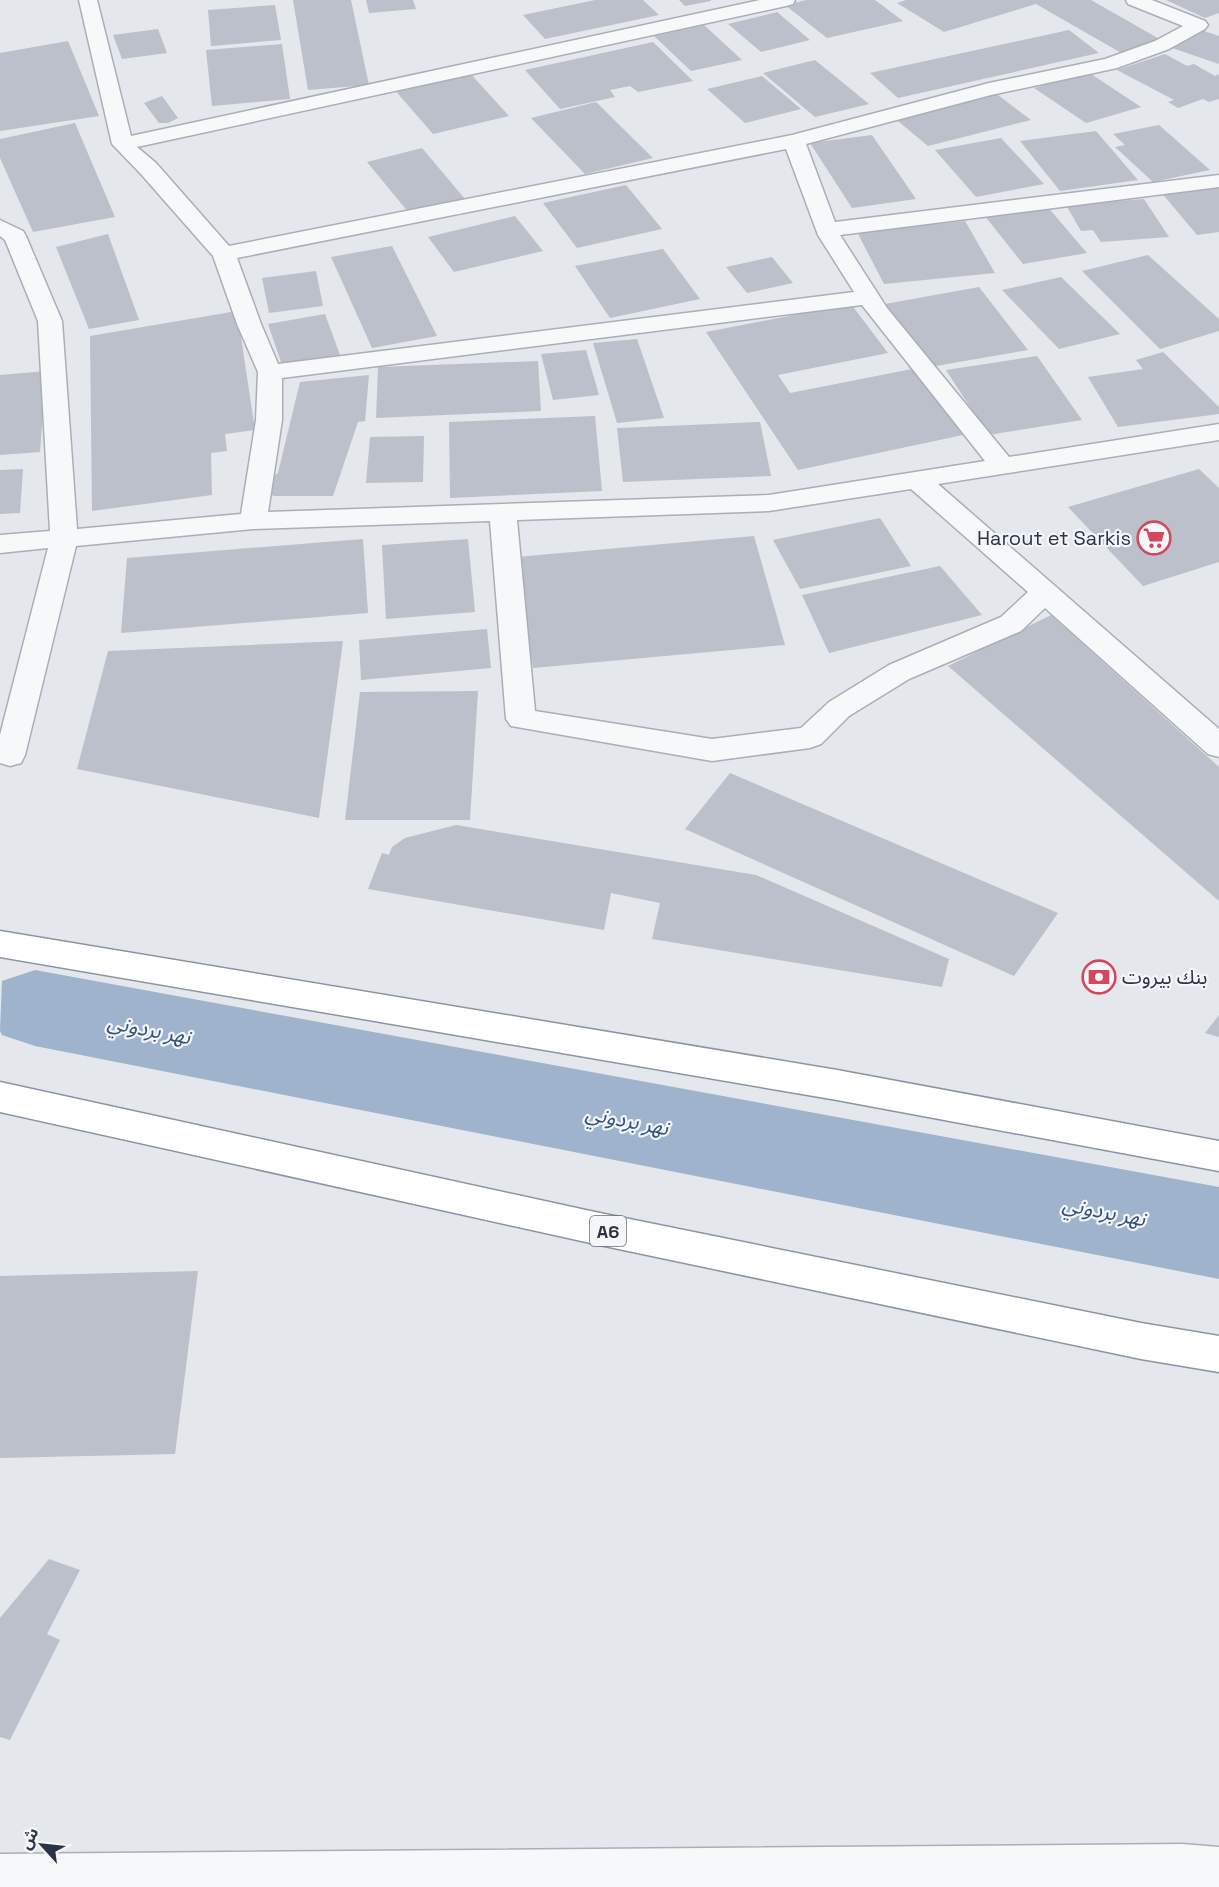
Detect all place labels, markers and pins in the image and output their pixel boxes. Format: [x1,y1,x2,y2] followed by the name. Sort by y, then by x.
[1136,520,1172,556] supermarket icon: Harout et Sarkis
[977,525,1131,551] place label: Harout et Sarkis
[1081,959,1117,995] bank icon: بنك بيروت
[1122,964,1207,990] place label: بنك بيروت

